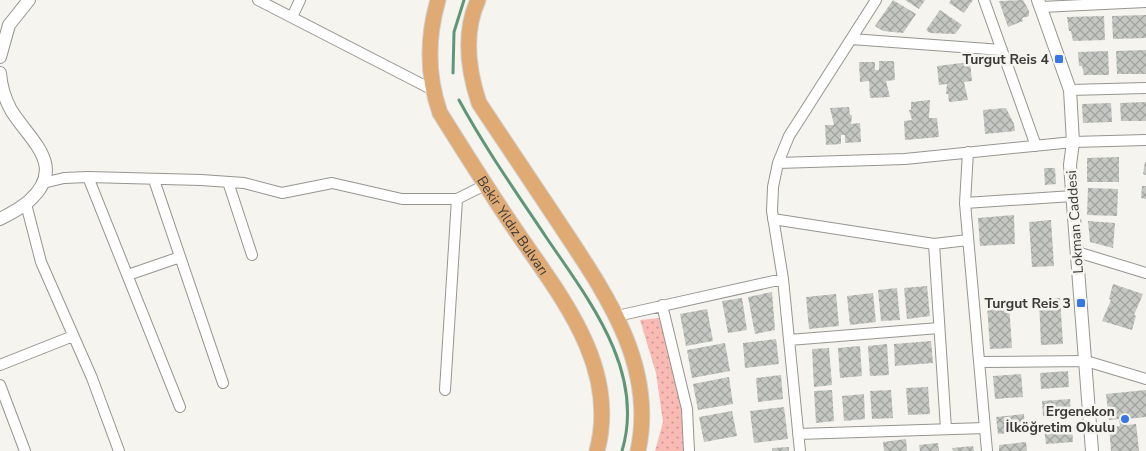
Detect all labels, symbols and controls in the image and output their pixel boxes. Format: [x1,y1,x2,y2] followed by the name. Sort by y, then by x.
[963,50,1050,69] place label: Turgut Reis 4
[1053,53,1065,65] marker: Turgut Reis 4
[1062,170,1088,274] street label: Lokman Caddesi
[473,172,553,279] street label: Bekir Yıldız Bulvarı
[985,294,1071,313] place label: Turgut Reis 3
[1075,297,1087,309] marker: Turgut Reis 3
[1006,402,1115,437] place label: Ergenekon İlköğretim Okulu
[1119,413,1131,425] marker: Ergenekon İlköğretim Okulu

